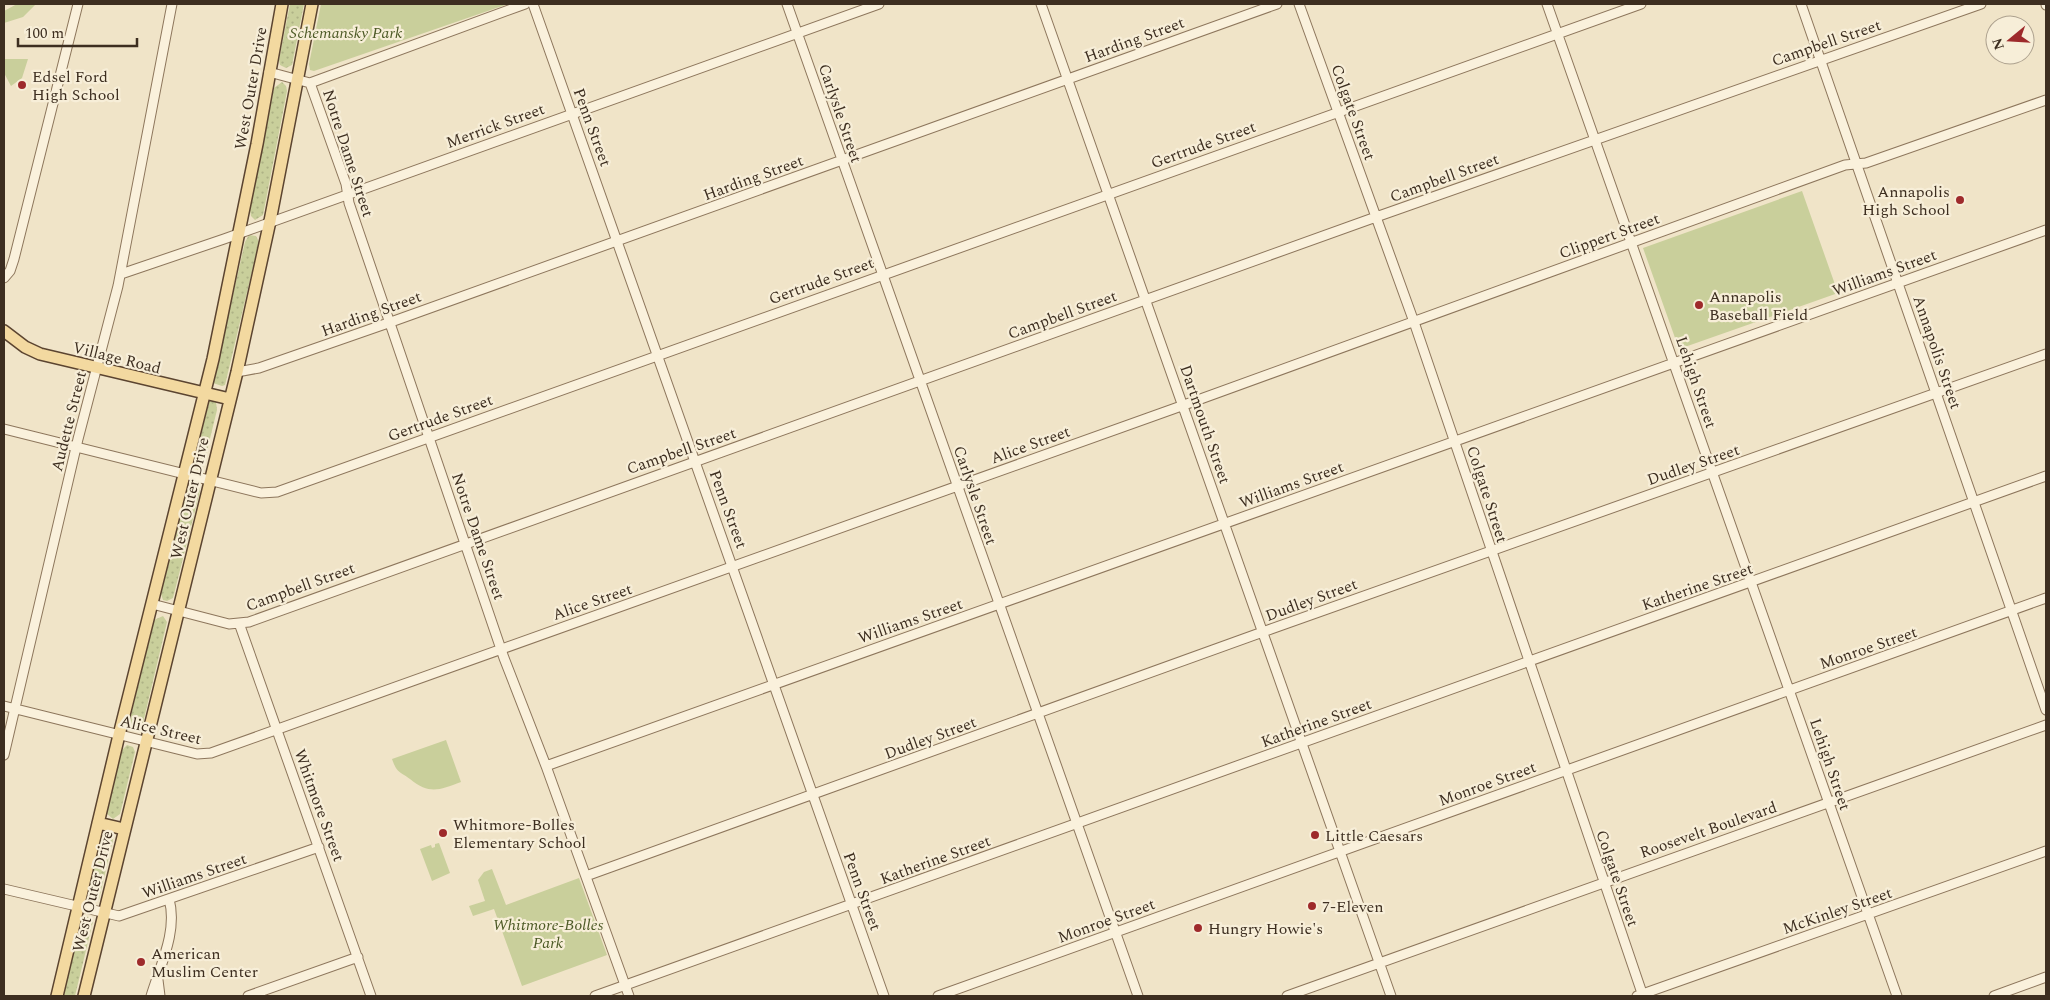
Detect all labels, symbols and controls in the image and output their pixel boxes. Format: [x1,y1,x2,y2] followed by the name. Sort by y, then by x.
[1081,11,1188,69] street label: Harding Street
[1768,13,1885,73] street label: Campbell Street
[18,15,136,47] scale bar
[1985,15,2035,65] north arrow
[290,21,403,45] park label: Schemansky Park
[25,22,64,45] text: 100 m
[228,25,274,152] street label: West Outer Drive
[1986,35,2010,53] text: N
[812,60,868,166] street label: Carlysle Street
[1325,61,1382,164] street label: Colgate Street
[32,65,120,107] place label: Edsel Ford High School
[16,79,28,91] marker: Edsel Ford High School
[567,85,618,170] street label: Penn Street
[316,86,380,221] street label: Notre Dame Street
[443,97,548,155] street label: Merrick Street
[1147,115,1260,175] street label: Gertrude Street
[1386,147,1502,209] street label: Campbell Street
[700,149,807,207] street label: Harding Street
[1862,180,1950,222] place label: Annapolis High School
[1954,194,1966,206] marker: Annapolis High School
[1556,207,1663,265] street label: Clippert Street
[1829,243,1940,303] street label: Williams Street
[765,251,878,311] street label: Gertrude Street
[1004,284,1120,346] street label: Campbell Street
[318,285,425,343] street label: Harding Street
[1709,285,1808,327] place label: Annapolis Baseball Field
[1906,292,1968,413] street label: Annapolis Street
[1693,299,1705,311] marker: Annapolis Baseball Field
[1669,333,1723,432] street label: Lehigh Street
[70,335,164,381] street label: Village Road
[1173,361,1237,488] street label: Dartmouth Street
[45,368,93,474] street label: Audette Street
[384,388,497,448] street label: Gertrude Street
[987,419,1074,470] street label: Alice Street
[623,421,740,481] street label: Campbell Street
[164,435,216,562] street label: West Outer Drive
[1644,438,1743,492] street label: Dudley Street
[947,442,1003,548] street label: Carlysle Street
[1460,443,1514,546] street label: Colgate Street
[1236,455,1347,515] street label: Williams Street
[703,467,754,552] street label: Penn Street
[445,470,511,603] street label: Notre Dame Street
[242,556,358,618] street label: Campbell Street
[1639,557,1756,617] street label: Katherine Street
[1262,572,1361,628] street label: Dudley Street
[549,577,636,627] street label: Alice Street
[855,592,966,650] street label: Williams Street
[1816,620,1921,676] street label: Monroe Street
[1258,692,1375,754] street label: Katherine Street
[118,709,204,751] street label: Alice Street
[881,710,980,766] street label: Dudley Street
[1803,715,1857,814] street label: Lehigh Street
[288,746,351,865] street label: Whitmore Street
[1435,755,1540,813] street label: Monroe Street
[1636,795,1780,865] street label: Roosevelt Boulevard
[453,813,586,855] place label: Whitmore-Bolles Elementary School
[1325,824,1423,848] place label: Little Caesars
[437,827,449,839] marker: Whitmore-Bolles Elementary School
[1589,827,1645,930] street label: Colgate Street
[66,828,120,954] street label: West Outer Drive
[877,829,994,891] street label: Katherine Street
[1309,829,1321,841] marker: Little Caesars
[139,847,250,905] street label: Williams Street
[837,849,888,934] street label: Penn Street
[1779,881,1896,941] street label: McKinley Street
[1054,892,1159,950] street label: Monroe Street
[1322,895,1384,919] place label: 7-Eleven
[1306,900,1318,912] marker: 7-Eleven
[493,913,604,955] park label: Whitmore-Bolles Park
[1208,917,1323,941] place label: Hungry Howie's
[1192,922,1204,934] marker: Hungry Howie's
[151,942,258,984] place label: American Muslim Center
[135,956,147,968] marker: American Muslim Center

